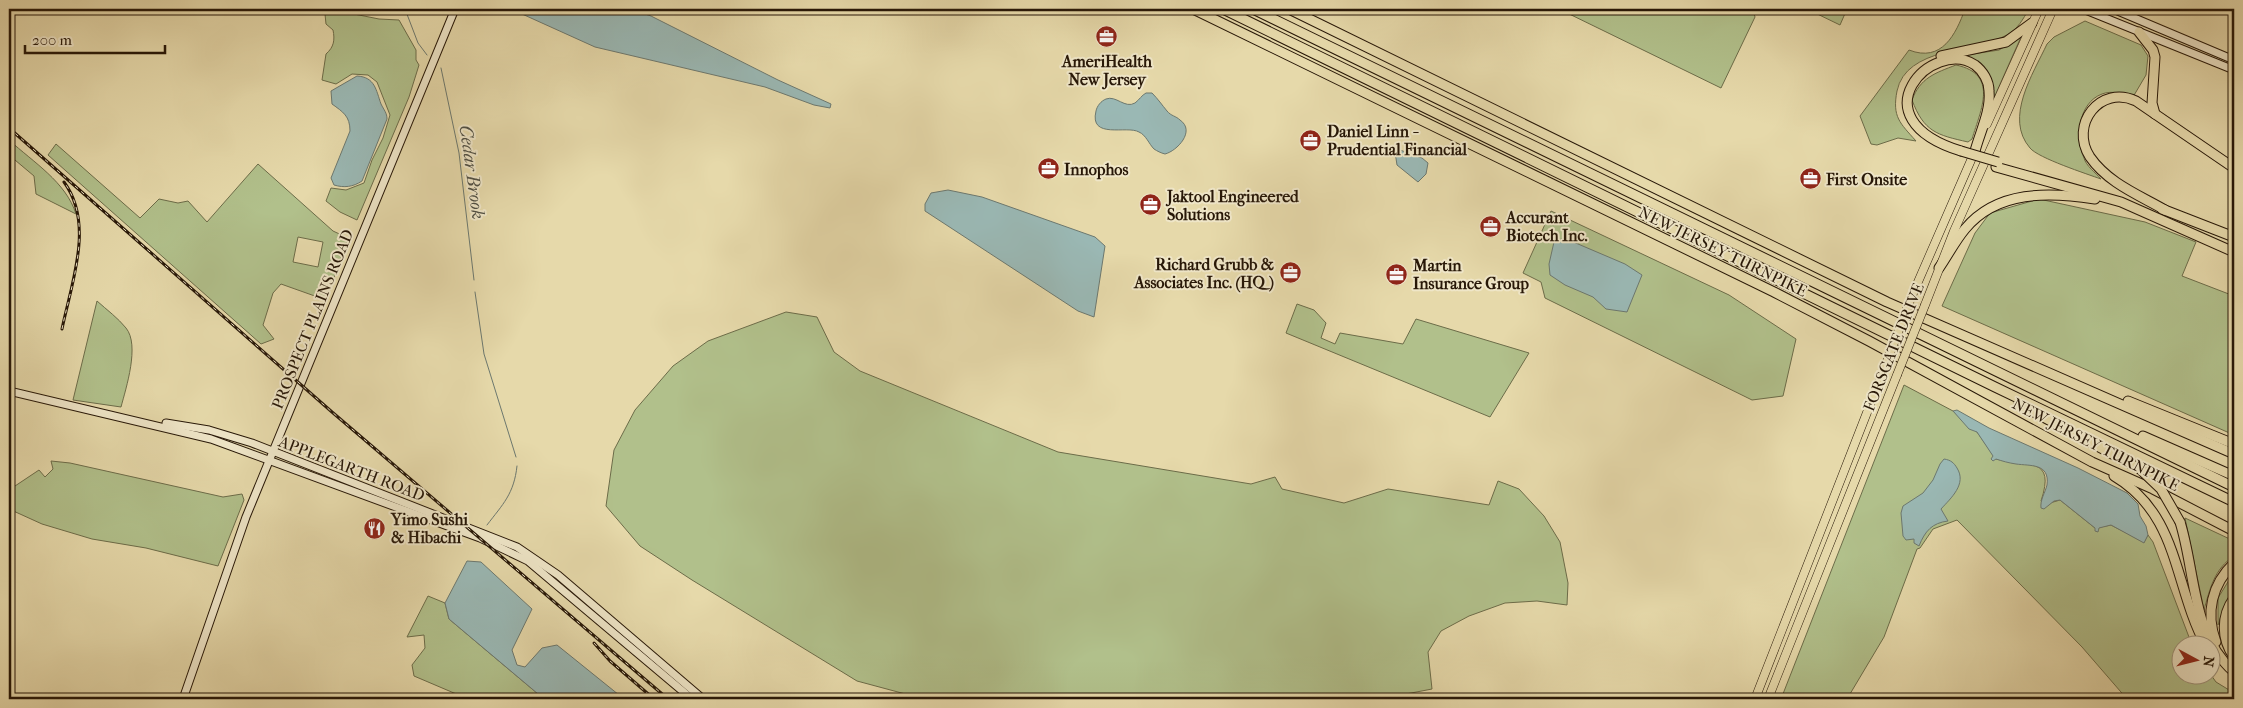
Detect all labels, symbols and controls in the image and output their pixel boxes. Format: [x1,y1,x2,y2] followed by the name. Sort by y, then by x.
[25,22,165,54] scale bar
[1095,25,1119,49] office icon: AmeriHealth New Jersey
[32,31,72,49] text: 200 m
[1061,52,1153,90] place label: AmeriHealth New Jersey
[1327,122,1467,159] place label: Daniel Linn - Prudential Financial
[455,124,488,220] water label: Cedar Brook
[1299,128,1323,152] office icon: Daniel Linn - Prudential Financial
[1036,157,1060,181] office icon: Innophos
[1064,160,1128,180] place label: Innophos
[1798,167,1822,191] office icon: First Onsite
[1825,170,1907,189] place label: First Onsite
[1165,187,1300,224] place label: Jaktool Engineered Solutions
[1139,193,1163,217] office icon: Jaktool Engineered Solutions
[1636,202,1810,301] street label: NEW JERSEY TURNPIKE
[1505,208,1588,245] place label: Accurant Biotech Inc.
[1478,214,1502,238] office icon: Accurant Biotech Inc.
[268,227,357,412] street label: PROSPECT PLAINS ROAD
[1133,255,1274,293] place label: Richard Grubb & Associates Inc. (HQ)
[1412,256,1529,294] place label: Martin Insurance Group
[1278,261,1302,285] office icon: Richard Grubb & Associates Inc. (HQ)
[1385,262,1409,286] office icon: Martin Insurance Group
[1859,280,1928,414] street label: FORSGATE DRIVE
[2009,394,2183,495] street label: NEW JERSEY TURNPIKE
[275,432,427,505] street label: APPLEGARTH ROAD
[390,510,468,547] place label: Yimo Sushi & Hibachi
[363,516,387,540] restaurant icon: Yimo Sushi & Hibachi
[2170,636,2220,686] north arrow
[2199,655,2217,668] text: N

